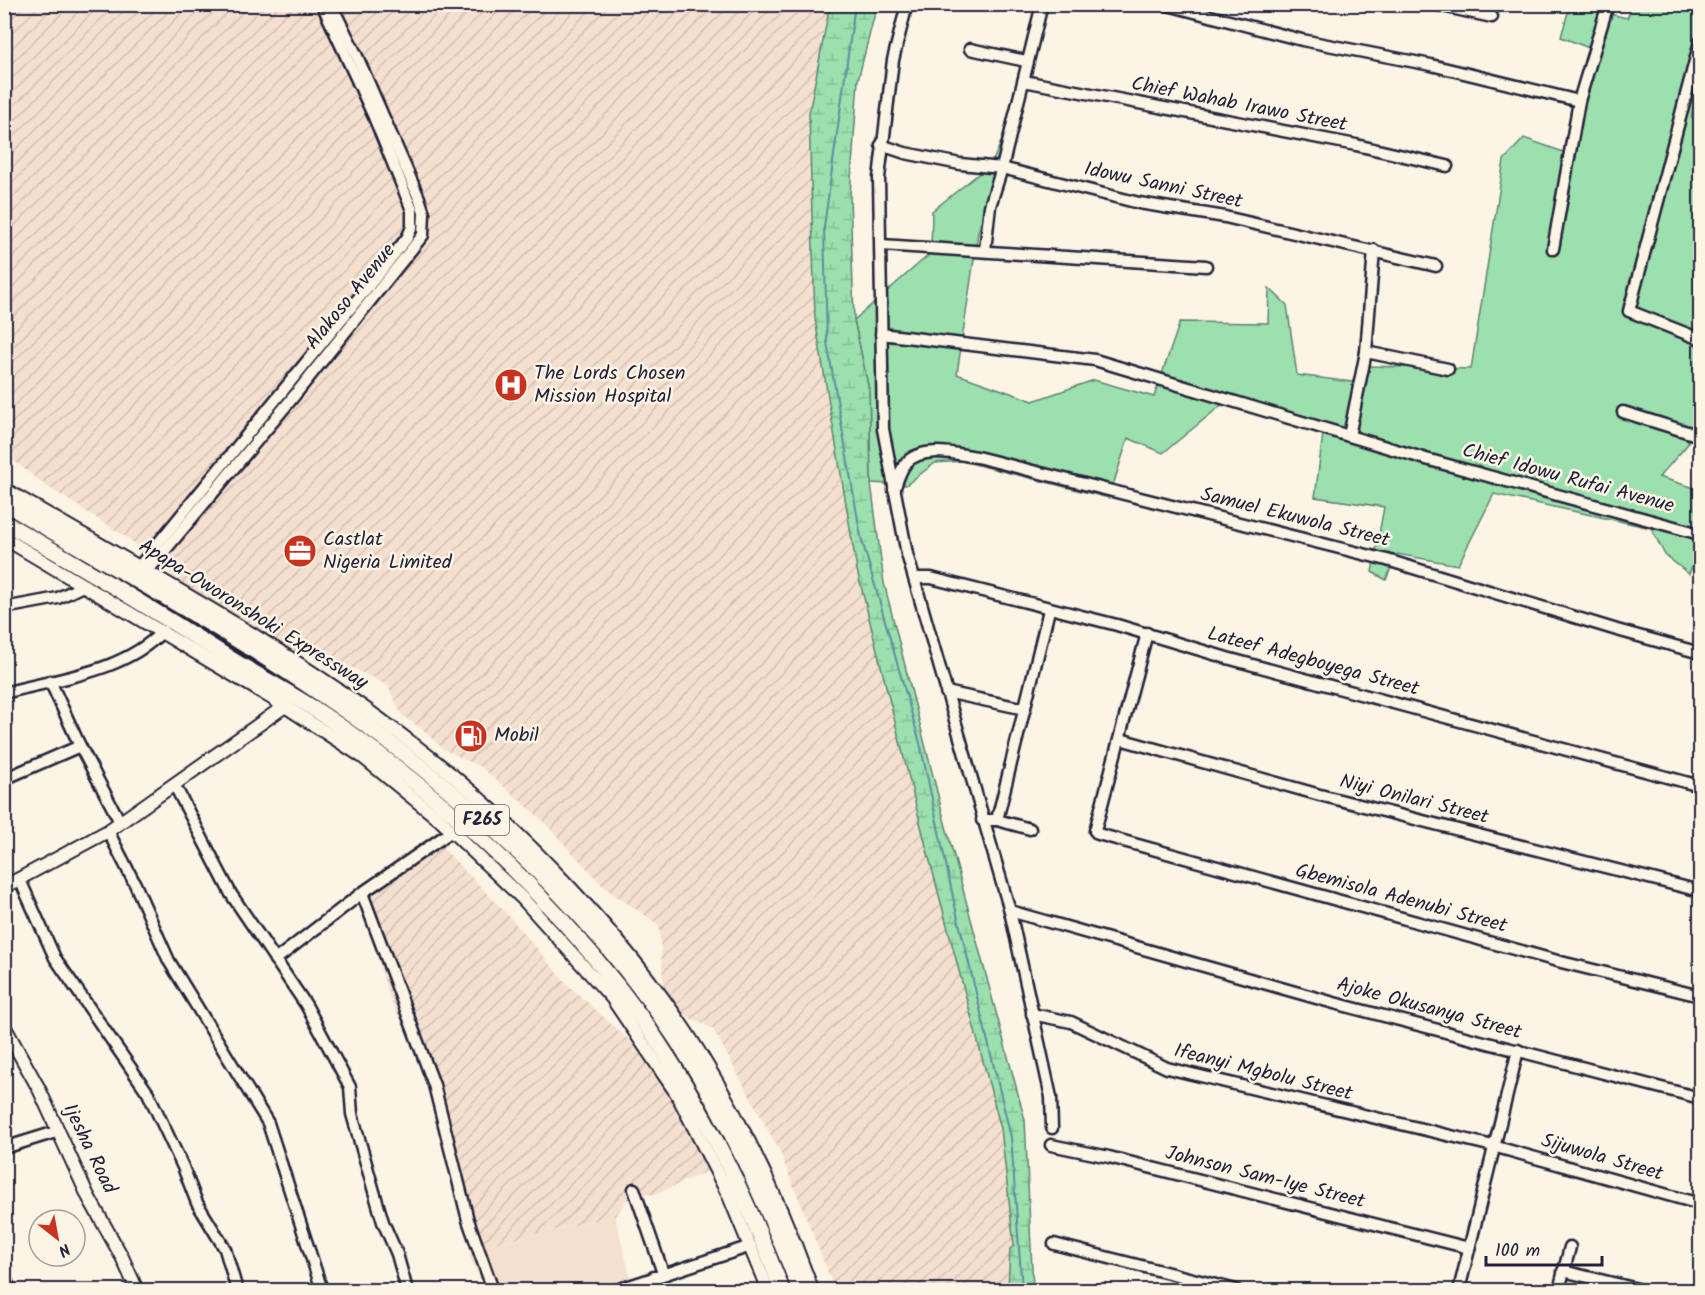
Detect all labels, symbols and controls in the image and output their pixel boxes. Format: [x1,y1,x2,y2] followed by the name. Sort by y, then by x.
[1128,68,1350,142] street label: Chief Wahab Irawo Street
[1081,154,1245,218] street label: Idowu Sanni Street
[298,237,404,357] street label: Alakoso Avenue
[534,358,686,413] place label: The Lords Chosen Mission Hospital
[493,367,529,403] hospital icon: The Lords Chosen Mission Hospital
[1458,435,1678,523] street label: Chief Idowu Rufai Avenue
[1197,479,1393,557] street label: Samuel Ekuwola Street
[323,524,453,579] place label: Castlat Nigeria Limited
[132,531,375,699] street label: Apapa-Oworonshoki Expressway
[282,533,318,569] office icon: Castlat Nigeria Limited
[1204,618,1423,706] street label: Lateef Adegboyega Street
[453,718,489,754] fuel station icon: Mobil
[494,720,539,752] place label: Mobil
[1336,766,1492,834] street label: Niyi Onilari Street
[455,805,509,835] road number: F265
[1292,855,1511,943] street label: Gbemisola Adenubi Street
[1333,969,1525,1049] street label: Ajoke Okusanya Street
[1170,1035,1356,1111] street label: Ifeanyi Mgbolu Street
[53,1098,125,1201] street label: Ijesha Road
[1537,1125,1667,1191] street label: Sijuwola Street
[1162,1138,1368,1218] street label: Johnson Sam-Iye Street
[27,1208,87,1268] north arrow
[1486,1229,1602,1267] scale bar
[53,1236,75,1263] text: N
[1495,1237,1540,1266] text: 100 m

